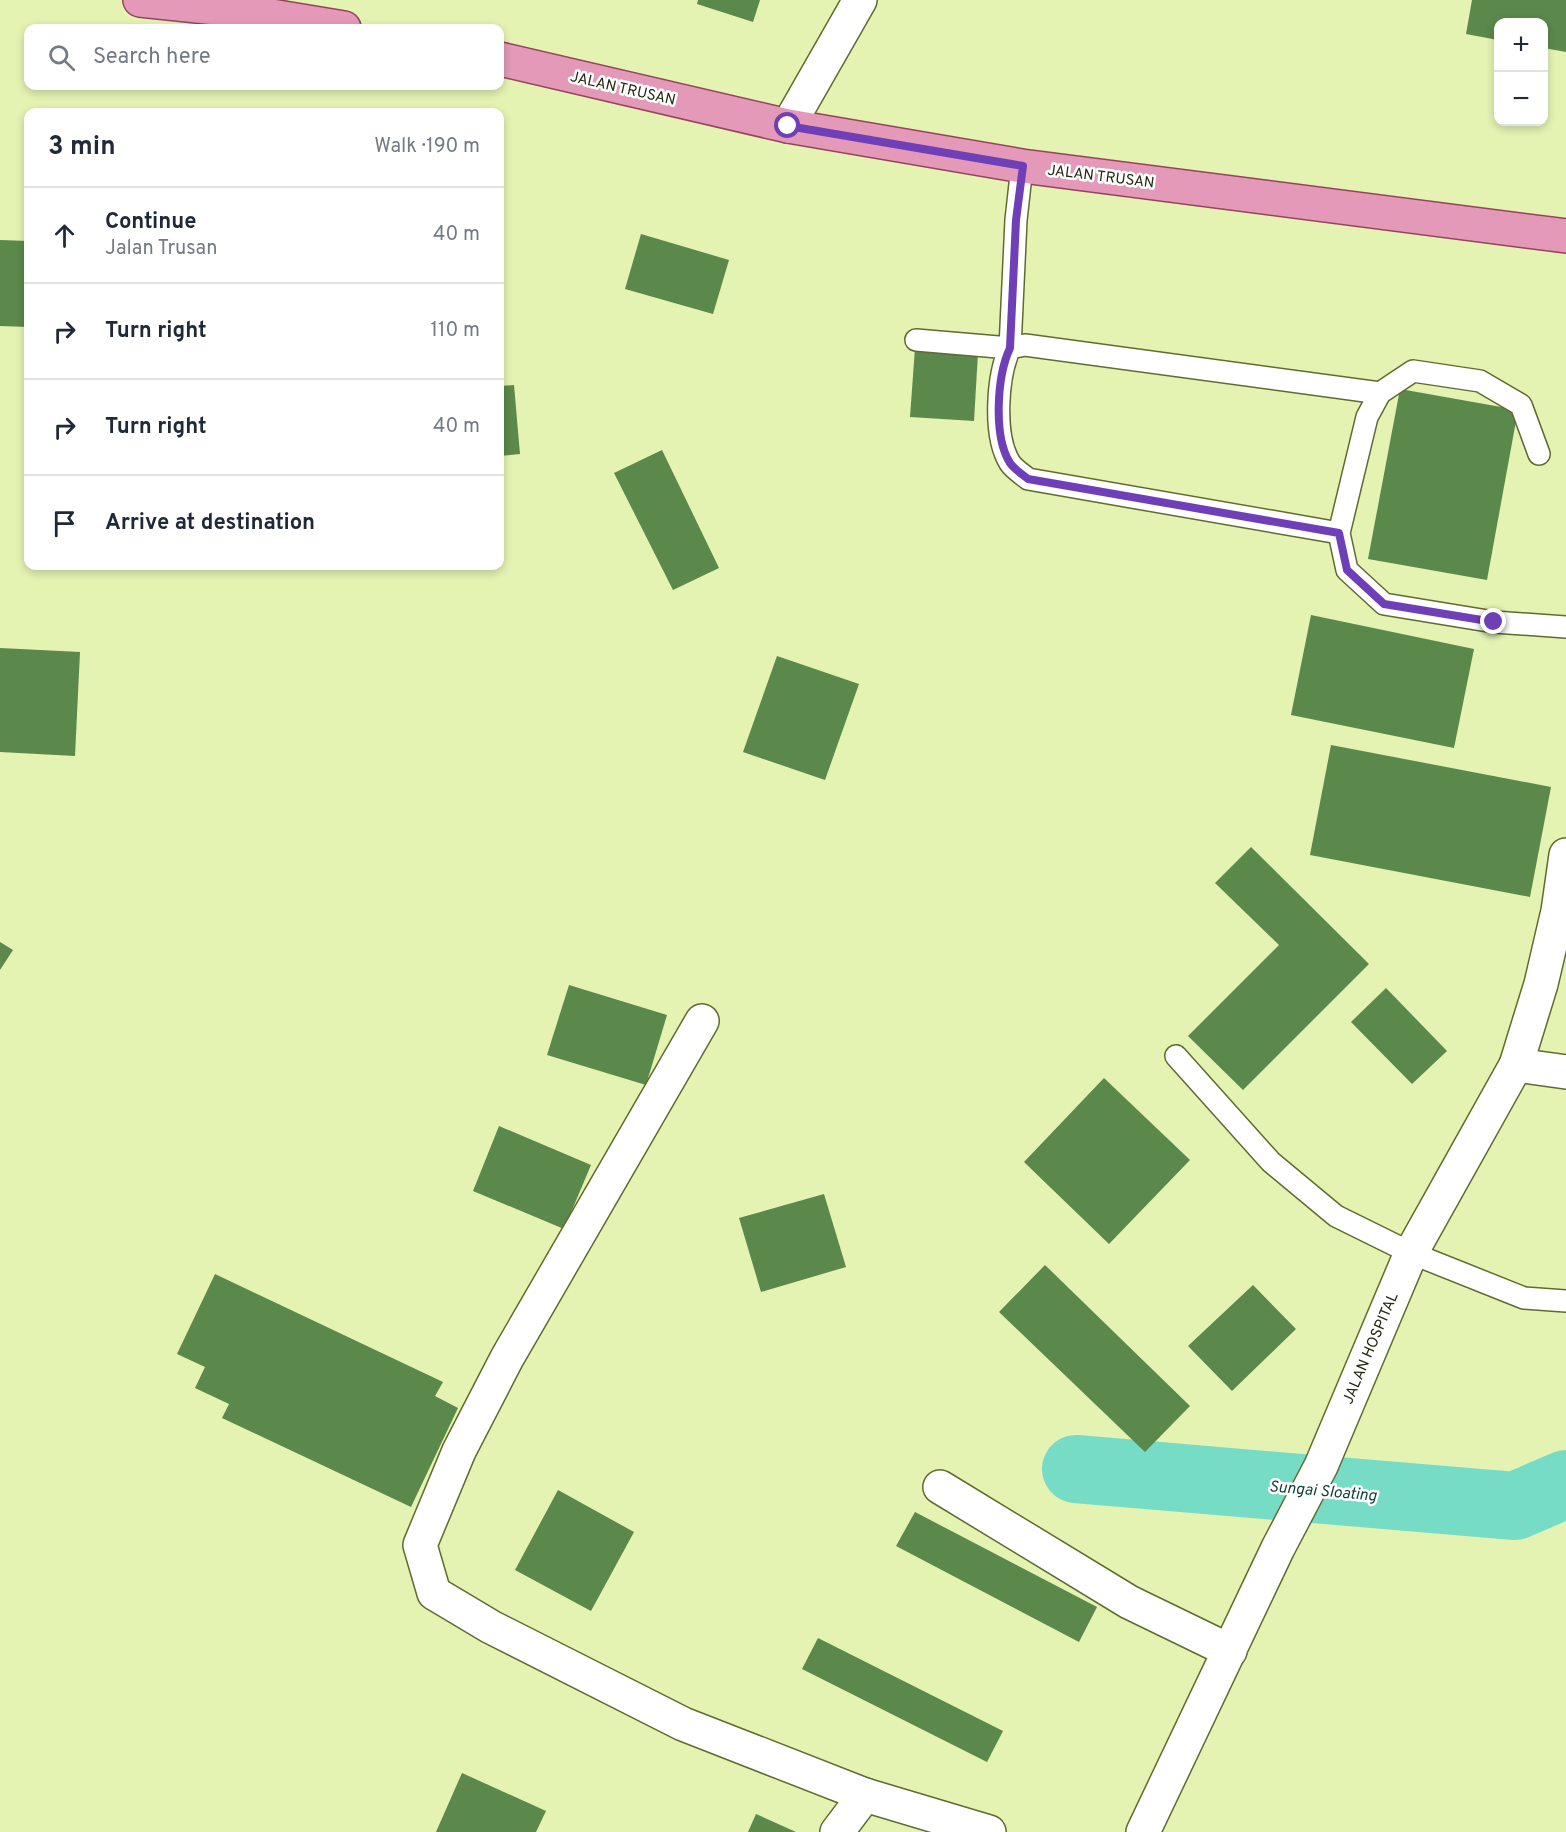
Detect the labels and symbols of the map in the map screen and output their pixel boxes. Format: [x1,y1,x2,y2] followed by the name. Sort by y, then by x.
[568,68,677,111] street label: JALAN TRUSAN
[774,112,800,138] route start
[1046,162,1155,193] street label: JALAN TRUSAN
[1480,608,1506,634] route end
[1339,1290,1403,1407] street label: JALAN HOSPITAL
[1268,1477,1378,1507] water label: Sungai Sloating

